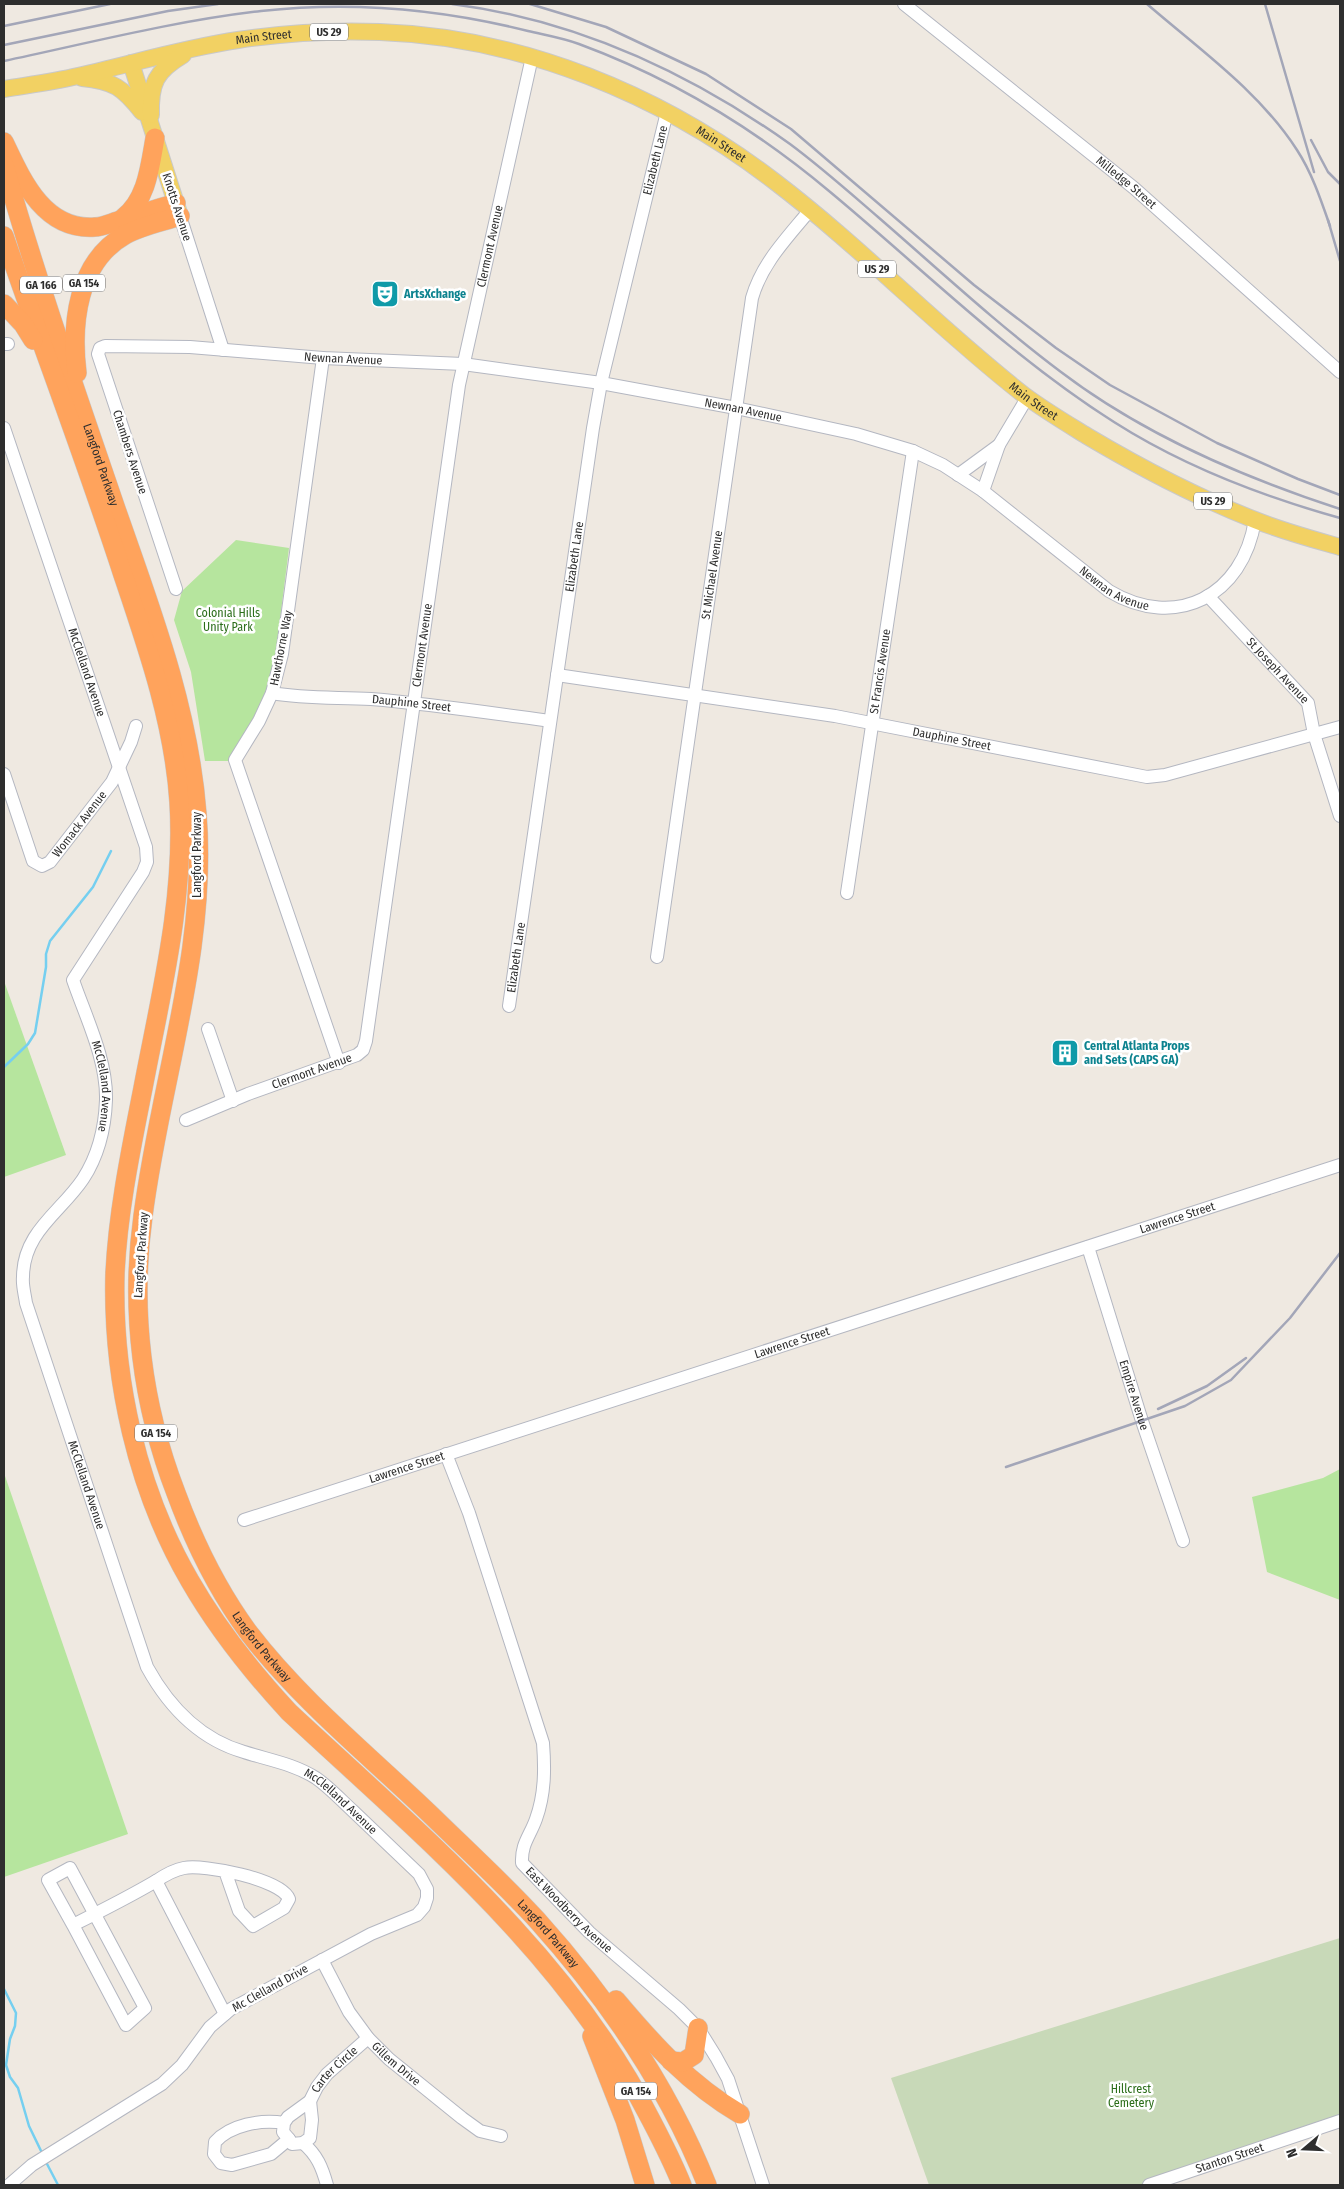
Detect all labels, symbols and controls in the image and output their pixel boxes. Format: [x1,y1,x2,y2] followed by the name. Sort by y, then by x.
[310,24,348,41] road number: US 29
[235,27,292,47] street label: Main Street
[694,123,749,165] street label: Main Street
[640,124,670,196] street label: Elizabeth Lane
[1093,153,1159,212] street label: Milledge Street
[159,171,195,243] street label: Knotts Avenue
[474,204,506,289] street label: Clermont Avenue
[858,260,896,278] road number: US 29
[63,274,105,292] road number: GA 154
[20,276,62,294] road number: GA 166
[370,279,400,309] theatre icon: ArtsXchange
[403,287,466,301] place label: ArtsXchange
[303,349,383,368] street label: Newnan Avenue
[1007,379,1060,423] street label: Main Street
[703,395,783,425] street label: Newnan Avenue
[110,408,150,496] street label: Chambers Avenue
[80,422,122,508] street label: Langford Parkway
[1194,492,1232,510] road number: US 29
[562,520,586,593] street label: Elizabeth Lane
[699,530,725,620] street label: St Michael Avenue
[1077,563,1150,613] street label: Newnan Avenue
[409,603,435,688] street label: Clermont Avenue
[196,606,260,634] park label: Colonial Hills Unity Park
[267,609,295,687] street label: Hawthorne Way
[65,626,108,718] street label: McClelland Avenue
[867,628,893,715] street label: St Francis Avenue
[1244,635,1312,706] street label: St Joseph Avenue
[371,692,452,715] street label: Dauphine Street
[911,724,992,753] street label: Dauphine Street
[49,788,110,860] street label: Womack Avenue
[190,811,204,898] street label: Langford Parkway
[504,921,528,994] street label: Elizabeth Lane
[1050,1038,1080,1068] building icon: Central Atlanta Props and Sets (CAPS GA)
[89,1039,113,1133] street label: McClelland Avenue
[1084,1039,1190,1067] place label: Central Atlanta Props and Sets (CAPS GA)
[270,1050,354,1092] street label: Clermont Avenue
[1138,1199,1217,1236] street label: Lawrence Street
[131,1211,151,1298] street label: Langford Parkway
[753,1324,831,1361] street label: Lawrence Street
[1116,1358,1152,1432] street label: Empire Avenue
[135,1425,177,1442] road number: GA 154
[65,1439,108,1531] street label: McClelland Avenue
[367,1449,446,1486] street label: Lawrence Street
[229,1609,295,1685] street label: Langford Parkway
[302,1766,380,1837] street label: McClelland Avenue
[523,1864,615,1956] street label: East Woodberry Avenue
[514,1897,582,1971] street label: Langford Parkway
[230,1961,310,2015] street label: Mc Clelland Drive
[369,2039,423,2089] street label: Gillem Drive
[308,2043,361,2095] street label: Carter Circle
[615,2082,657,2100] road number: GA 154
[1108,2082,1155,2110] park label: Hillcrest Cemetery
[1279,2124,1329,2174] north arrow
[1194,2140,1265,2176] street label: Stanton Street
[1283,2146,1302,2160] text: N

